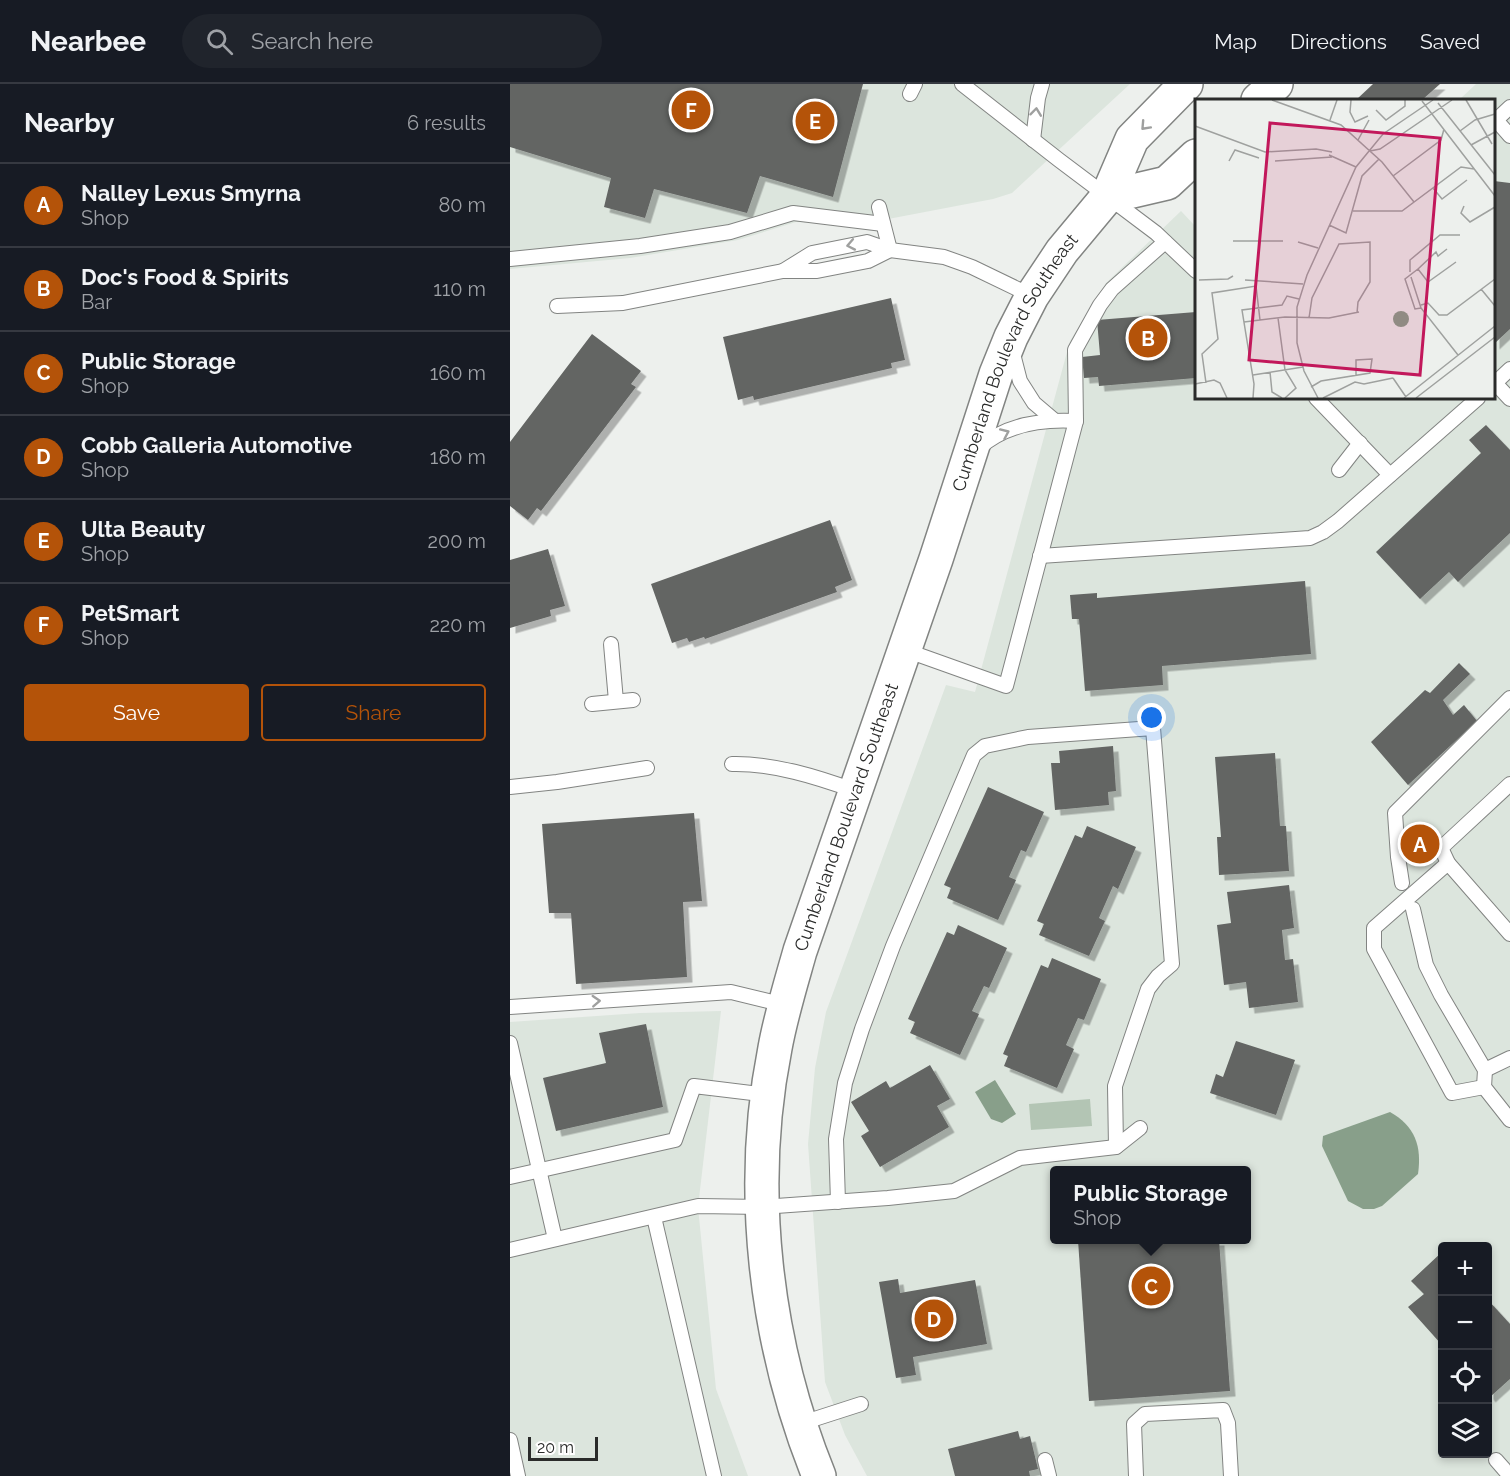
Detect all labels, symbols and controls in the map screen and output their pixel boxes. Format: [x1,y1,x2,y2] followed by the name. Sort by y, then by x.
[182,14,602,68] search box
[30,25,146,58] text: Nearbee
[203,25,236,58] icon: search
[251,28,373,54] text: Search here
[1214,29,1257,54] text: Map
[1290,29,1387,54] text: Directions
[1420,29,1480,54] text: Saved
[672,87,711,132] pin: F
[796,99,834,144] pin: E
[1195,99,1495,399] inset map
[1030,107,1042,116] one-way arrow
[24,108,114,138] text: Nearby
[407,111,486,135] text: 6 results
[1141,119,1152,130] one-way arrow
[81,180,301,206] text: Nalley Lexus Smyrna
[37,193,50,217] text: A
[438,193,486,217] text: 80 m
[81,206,129,230] text: Shop
[948,229,1082,494] street label: Cumberland Boulevard Southeast
[847,238,857,251] one-way arrow
[81,264,289,290] text: Doc's Food & Spirits
[37,277,50,301] text: B
[433,277,486,301] text: 110 m
[81,290,112,314] text: Bar
[1128,316,1168,360] pin: B
[81,348,236,374] text: Public Storage
[37,361,50,385] text: C
[430,361,486,385] text: 160 m
[81,374,129,398] text: Shop
[999,428,1010,440] one-way arrow
[81,432,352,458] text: Cobb Galleria Automotive
[36,445,51,469] text: D
[430,445,486,469] text: 180 m
[81,458,129,482] text: Shop
[81,516,205,542] text: Ulta Beauty
[37,529,50,553] text: E
[428,529,486,553] text: 200 m
[81,542,129,566] text: Shop
[81,600,179,626] text: PetSmart
[38,613,49,637] text: F
[429,613,486,637] text: 220 m
[81,626,129,650] text: Shop
[790,680,902,954] street label: Cumberland Boulevard Southeast
[24,684,249,741] button: Save
[261,684,486,741] button: Share
[1137,703,1166,732] your location
[1400,822,1440,867] pin: A
[592,994,601,1007] one-way arrow
[1050,1166,1251,1244] popup
[1073,1180,1228,1206] text: Public Storage
[1073,1206,1121,1230] text: Shop
[1438,1242,1492,1458] map controls
[1438,1242,1492,1296] button: +
[1132,1264,1170,1308] pin: C
[914,1296,954,1342] pin: D
[1438,1296,1492,1350] button: −
[1438,1350,1492,1404] button: locate
[1438,1404,1492,1458] button: layers
[528,1434,598,1462] scale bar
[537,1438,574,1457] text: 20 m

